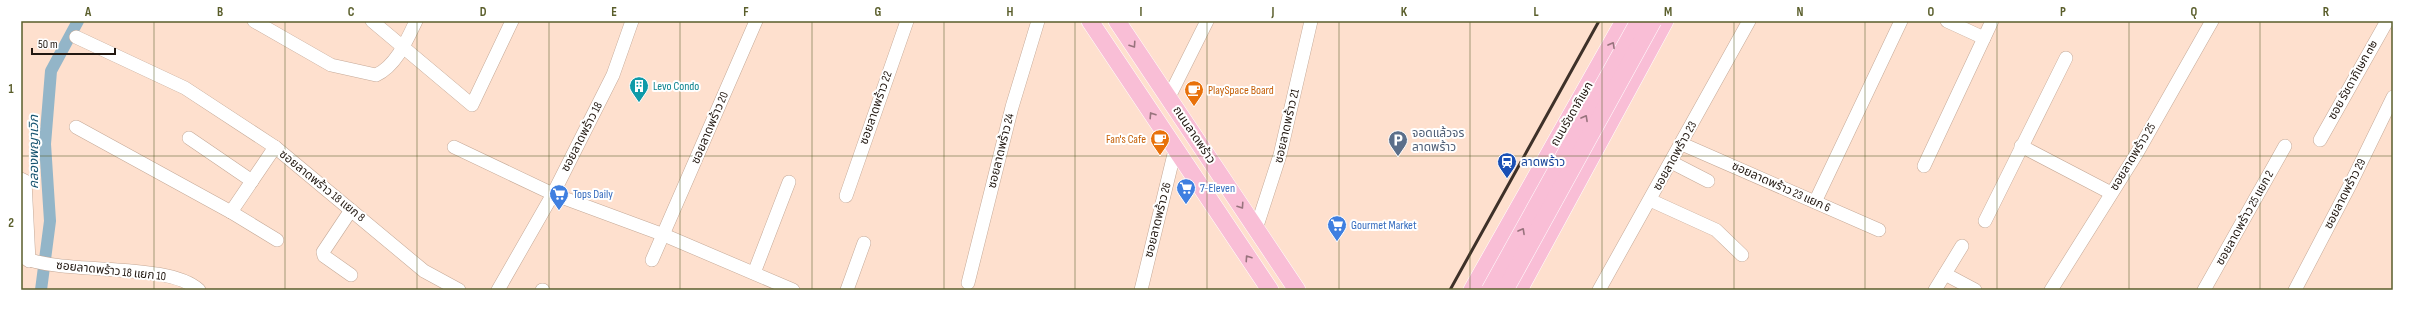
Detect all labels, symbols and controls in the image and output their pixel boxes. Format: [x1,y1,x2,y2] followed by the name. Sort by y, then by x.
[84,4,92,20] text: A
[217,4,223,20] text: B
[348,4,355,20] text: C
[480,4,487,20] text: D
[611,4,617,20] text: E
[743,4,749,20] text: F
[875,4,882,20] text: G
[1007,4,1014,20] text: H
[1140,4,1143,20] text: I
[1271,4,1275,20] text: J
[1401,4,1408,20] text: K
[1533,4,1539,20] text: L
[1664,4,1672,20] text: M
[1797,4,1804,20] text: N
[1928,4,1935,20] text: O
[2060,4,2066,20] text: P
[2191,4,2198,20] text: Q
[2323,4,2330,20] text: R
[32,30,115,56] scale bar
[38,37,58,52] text: 50 m
[2325,38,2381,122] street label: ซอย รัชดาภิเษก ๓๒
[1129,41,1136,48] one-way arrow
[1607,41,1614,49] one-way arrow
[856,69,896,147] street label: ซอยลาดพร้าว 22
[628,75,650,103] building icon: Levo Condo
[653,79,699,94] place label: Levo Condo
[1183,79,1205,107] cafe icon: PlaySpace Board
[1547,79,1597,149] street label: ถนนรัชดาภิเษก
[8,81,14,97] text: 1
[1208,83,1274,98] place label: PlaySpace Board
[1271,87,1303,165] street label: ซอยลาดพร้าว 21
[688,90,732,166] street label: ซอยลาดพร้าว 20
[558,100,606,174] street label: ซอยลาดพร้าว 18
[1169,103,1219,167] street label: ถนนลาดพร้าว
[984,112,1018,190] street label: ซอยลาดพร้าว 24
[1149,112,1157,119] one-way arrow
[26,114,42,189] water label: คลองพญาเวิก
[1581,115,1588,122] one-way arrow
[1650,119,1700,193] street label: ซอยลาดพร้าว 23
[2107,120,2159,194] street label: ซอยลาดพร้าว 25
[1412,126,1465,155] place label: จอดแล้วจร ลาดพร้าว
[1149,128,1171,156] cafe icon: Fan's Cafe
[1387,129,1409,157] parking icon: จอดแล้วจร ลาดพร้าว
[1106,132,1146,147] place label: Fan's Cafe
[276,147,368,225] street label: ซอยลาดพร้าว 18 แยก 8
[1496,151,1518,179] station icon: ลาดพร้าว
[1521,155,1565,170] place label: ลาดพร้าว
[2321,156,2369,232] street label: ซอยลาดพร้าว 29
[1729,158,1833,216] street label: ซอยลาดพร้าว 23 แยก 6
[2213,168,2277,268] street label: ซอยลาดพร้าว 25 แยก 2
[1175,177,1197,205] supermarket icon: 7-Eleven
[1141,181,1175,259] street label: ซอยลาดพร้าว 26
[1200,181,1235,196] place label: 7-Eleven
[548,183,570,211] supermarket icon: Tops Daily
[573,187,613,202] place label: Tops Daily
[1236,201,1243,208] one-way arrow
[1326,214,1348,242] supermarket icon: Gourmet Market
[8,215,14,231] text: 2
[1351,218,1417,233] place label: Gourmet Market
[1518,228,1525,236] one-way arrow
[1246,255,1253,262] one-way arrow
[55,258,167,284] street label: ซอยลาดพร้าว 18 แยก 10

